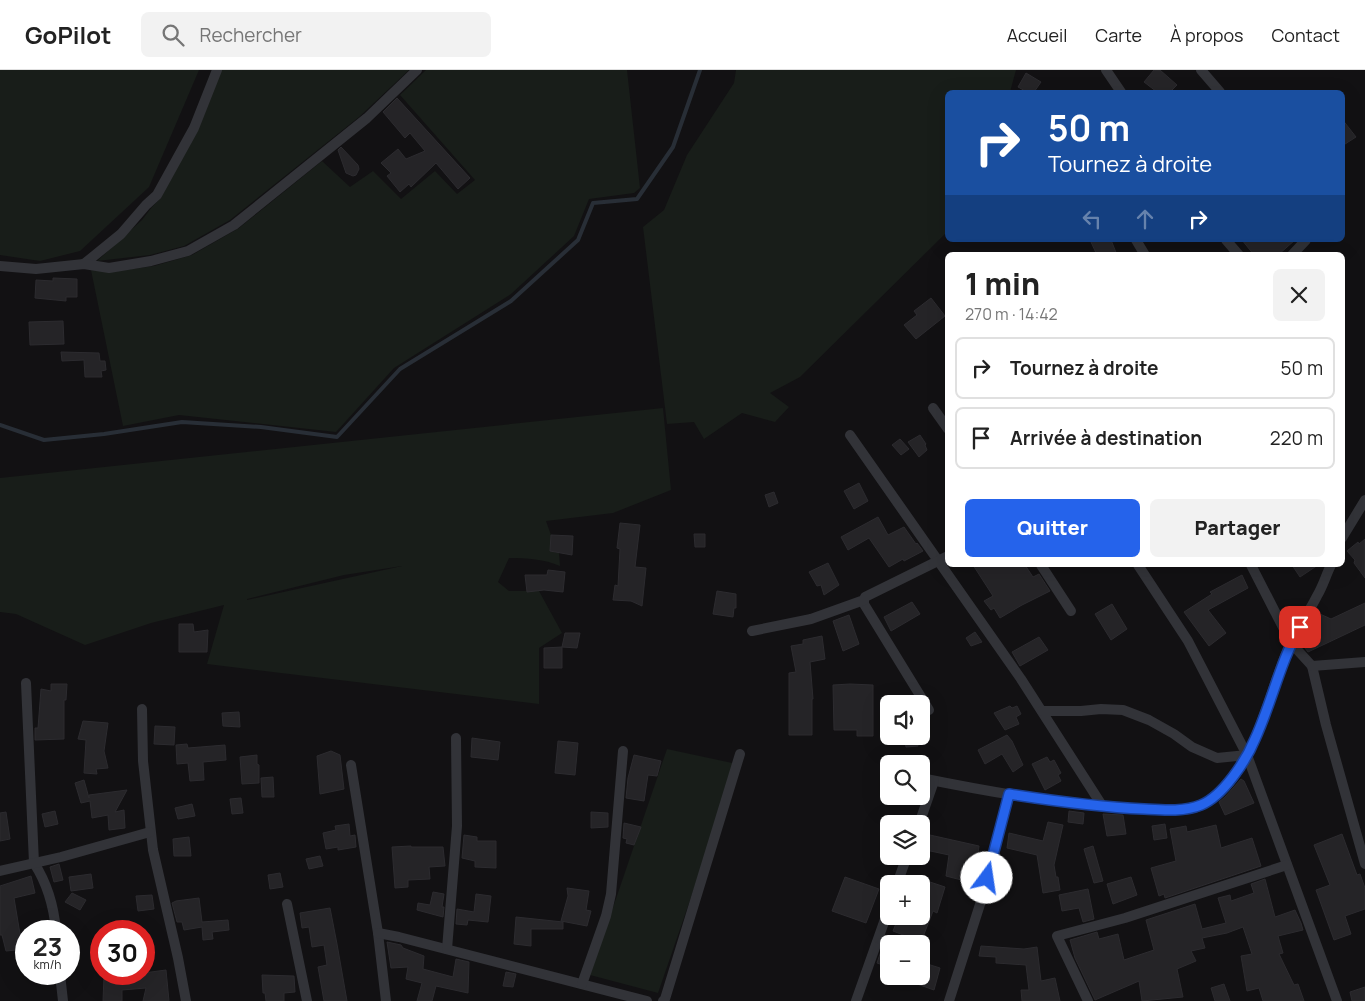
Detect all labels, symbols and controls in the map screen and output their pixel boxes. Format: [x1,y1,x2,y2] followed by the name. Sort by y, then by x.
[141,12,491,57] search box
[25,18,111,51] text: GoPilot
[159,21,187,49] icon: search
[199,22,302,48] text: Rechercher
[1007,23,1067,47] text: Accueil
[1095,23,1142,47] text: Carte
[1170,23,1243,47] text: À propos
[1271,23,1340,47] text: Contact
[1048,104,1130,152] text: 50 m
[965,110,1030,175] icon: right
[1048,149,1212,179] text: Tournez à droite
[1078,205,1106,233] icon: left
[1131,205,1159,233] icon: ahead
[1184,205,1212,233] icon: right
[965,263,1040,304] text: 1 min
[1273,269,1325,321] button: close
[965,303,1058,325] text: 270 m · 14:42
[967,354,995,382] icon: right
[1010,355,1158,381] text: Tournez à droite
[1281,355,1323,381] text: 50 m
[967,424,995,452] icon: arrive
[1010,425,1202,451] text: Arrivée à destination
[1270,425,1323,451] text: 220 m
[965,499,1140,557] button: Quitter
[1150,499,1325,557] button: Partager
[1279,606,1321,648] pin
[1286,613,1314,641] icon: arrive
[880,695,930,985] map controls
[880,695,930,745] button: sound
[880,755,930,805] button: search
[880,815,930,865] button: layers
[960,851,1012,903] position arrow
[880,875,930,925] button: +
[90,920,155,985] speed limit sign: 30
[33,929,62,964] text: 23
[880,935,930,985] button: −
[34,956,61,973] text: km/h

